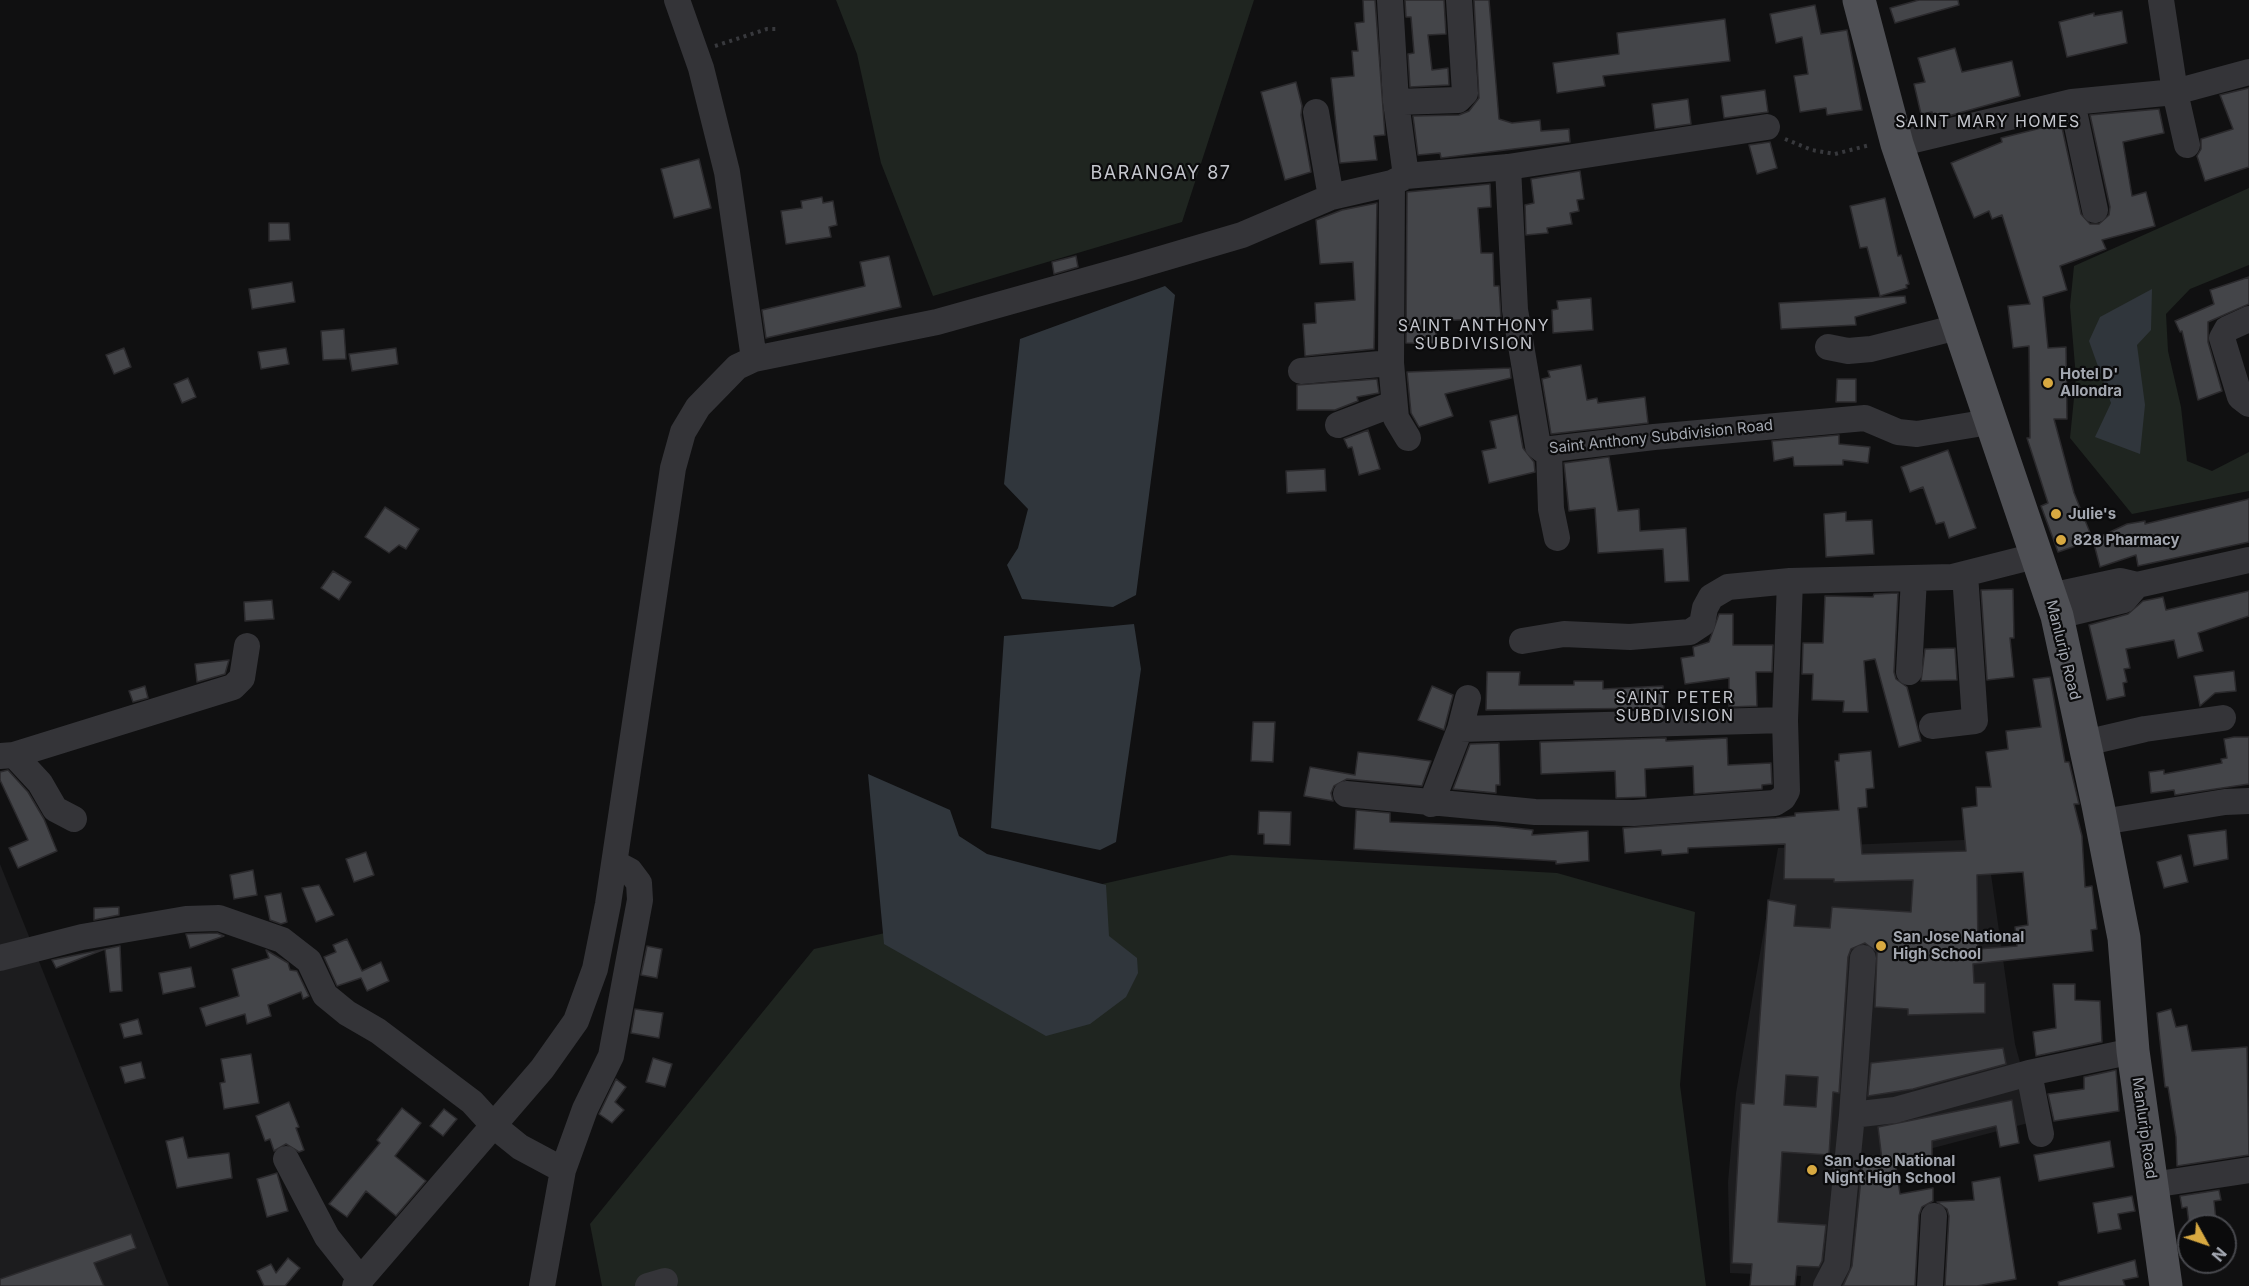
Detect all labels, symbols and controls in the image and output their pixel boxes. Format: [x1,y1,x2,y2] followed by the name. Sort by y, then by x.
[1895,112,2081,132] district label: SAINT MARY HOMES
[1091,163,1231,185] district label: BARANGAY 87
[1398,316,1550,354] district label: SAINT ANTHONY SUBDIVISION
[2060,365,2122,400] place label: Hotel D' Allondra
[2041,376,2055,390] marker: Hotel D' Allondra
[1548,416,1774,458] street label: Saint Anthony Subdivision Road
[2068,505,2116,523] place label: Julie's
[2049,507,2063,521] marker: Julie's
[2073,531,2179,549] place label: 828 Pharmacy
[2054,533,2068,547] marker: 828 Pharmacy
[2042,598,2084,702] street label: Manlurip Road
[1615,688,1735,726] district label: SAINT PETER SUBDIVISION
[1893,928,2024,963] place label: San Jose National High School
[1874,939,1888,953] marker: San Jose National High School
[2128,1076,2160,1180] street label: Manlurip Road
[1824,1152,1955,1187] place label: San Jose National Night High School
[1805,1163,1819,1177] marker: San Jose National Night High School
[2177,1214,2237,1274] north arrow
[2208,1243,2231,1265] text: N

